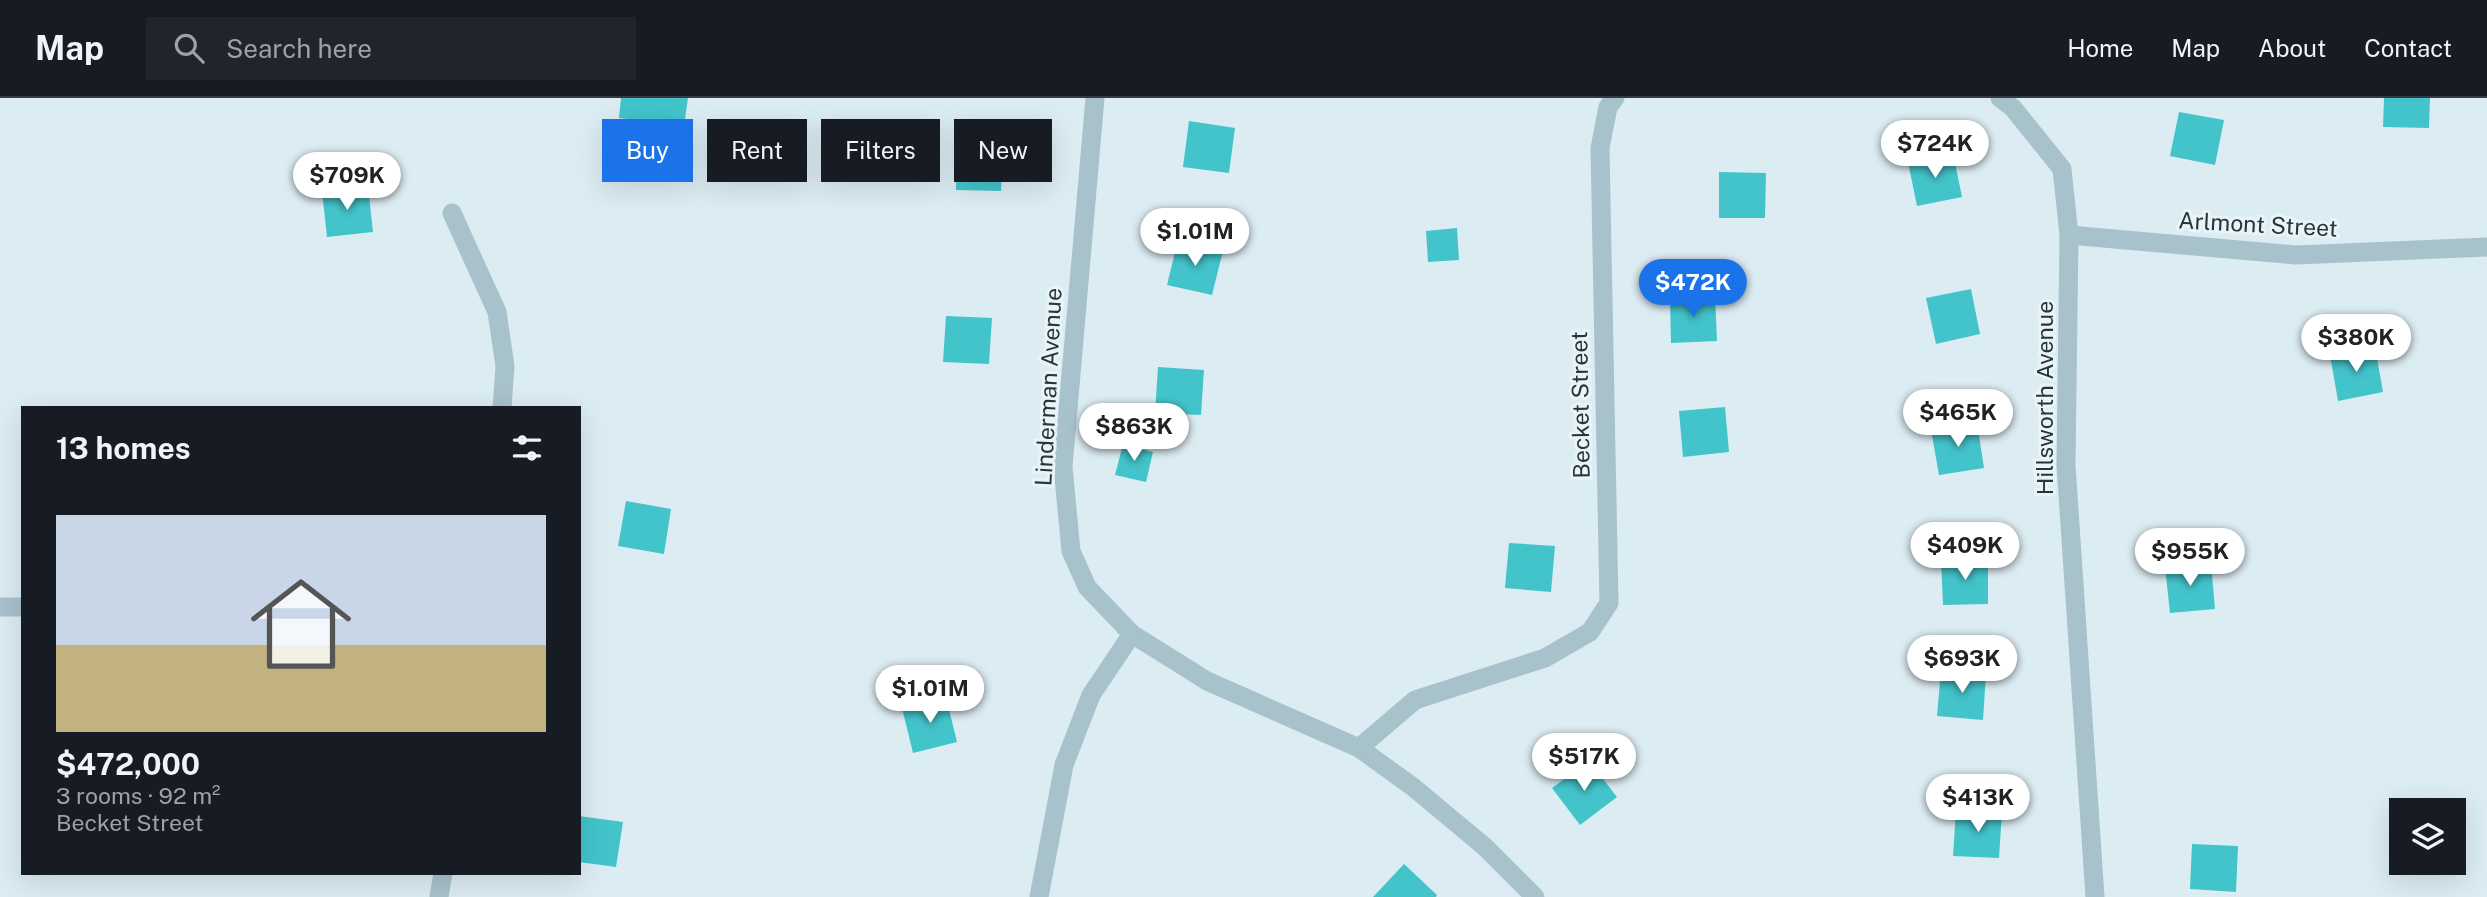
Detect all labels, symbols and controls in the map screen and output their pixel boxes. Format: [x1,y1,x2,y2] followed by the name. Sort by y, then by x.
[146,17,636,80] search box
[35,29,104,67] text: Map
[170,29,208,67] icon: search
[226,33,372,64] text: Search here
[2067,34,2133,62] text: Home
[2171,34,2220,62] text: Map
[2258,34,2326,62] text: About
[2364,34,2452,62] text: Contact
[602,119,693,182] chip: Buy
[707,119,807,182] chip: Rent
[821,119,940,182] chip: Filters
[954,119,1052,182] chip: New
[1886,120,1984,180] pin: $724K
[1897,129,1973,156] text: $724K
[298,152,396,212] pin: $709K
[309,161,385,188] text: $709K
[2178,206,2338,242] street label: Arlmont Street
[1138,208,1252,268] pin: $1.01M
[1156,217,1234,244] text: $1.01M
[1644,260,1742,319] pin: $472K
[1655,268,1731,295] text: $472K
[1029,287,1067,487] street label: Linderman Avenue
[2031,301,2058,495] street label: Hillsworth Avenue
[2307,314,2405,374] pin: $380K
[2317,323,2395,350] text: $380K
[1565,331,1595,479] street label: Becket Street
[1909,390,2007,449] pin: $465K
[1919,398,1997,425] text: $465K
[1085,404,1183,463] pin: $863K
[1095,412,1173,439] text: $863K
[508,429,546,467] icon: filters
[56,430,191,466] text: 13 homes
[1916,522,2014,582] pin: $409K
[2141,528,2239,588] pin: $955K
[1926,531,2004,558] text: $409K
[2151,537,2229,564] text: $955K
[238,561,364,687] icon: home
[1913,636,2011,695] pin: $693K
[1923,644,2001,671] text: $693K
[873,666,987,725] pin: $1.01M
[891,674,969,701] text: $1.01M
[1535,734,1633,793] pin: $517K
[1548,742,1620,769] text: $517K
[56,746,200,782] text: $472,000
[1929,774,2027,834] pin: $413K
[56,782,221,809] text: 3 rooms · 92 m²
[1942,783,2014,810] text: $413K
[2389,798,2466,875] map controls
[2389,798,2466,875] button: layers
[56,809,203,836] text: Becket Street

